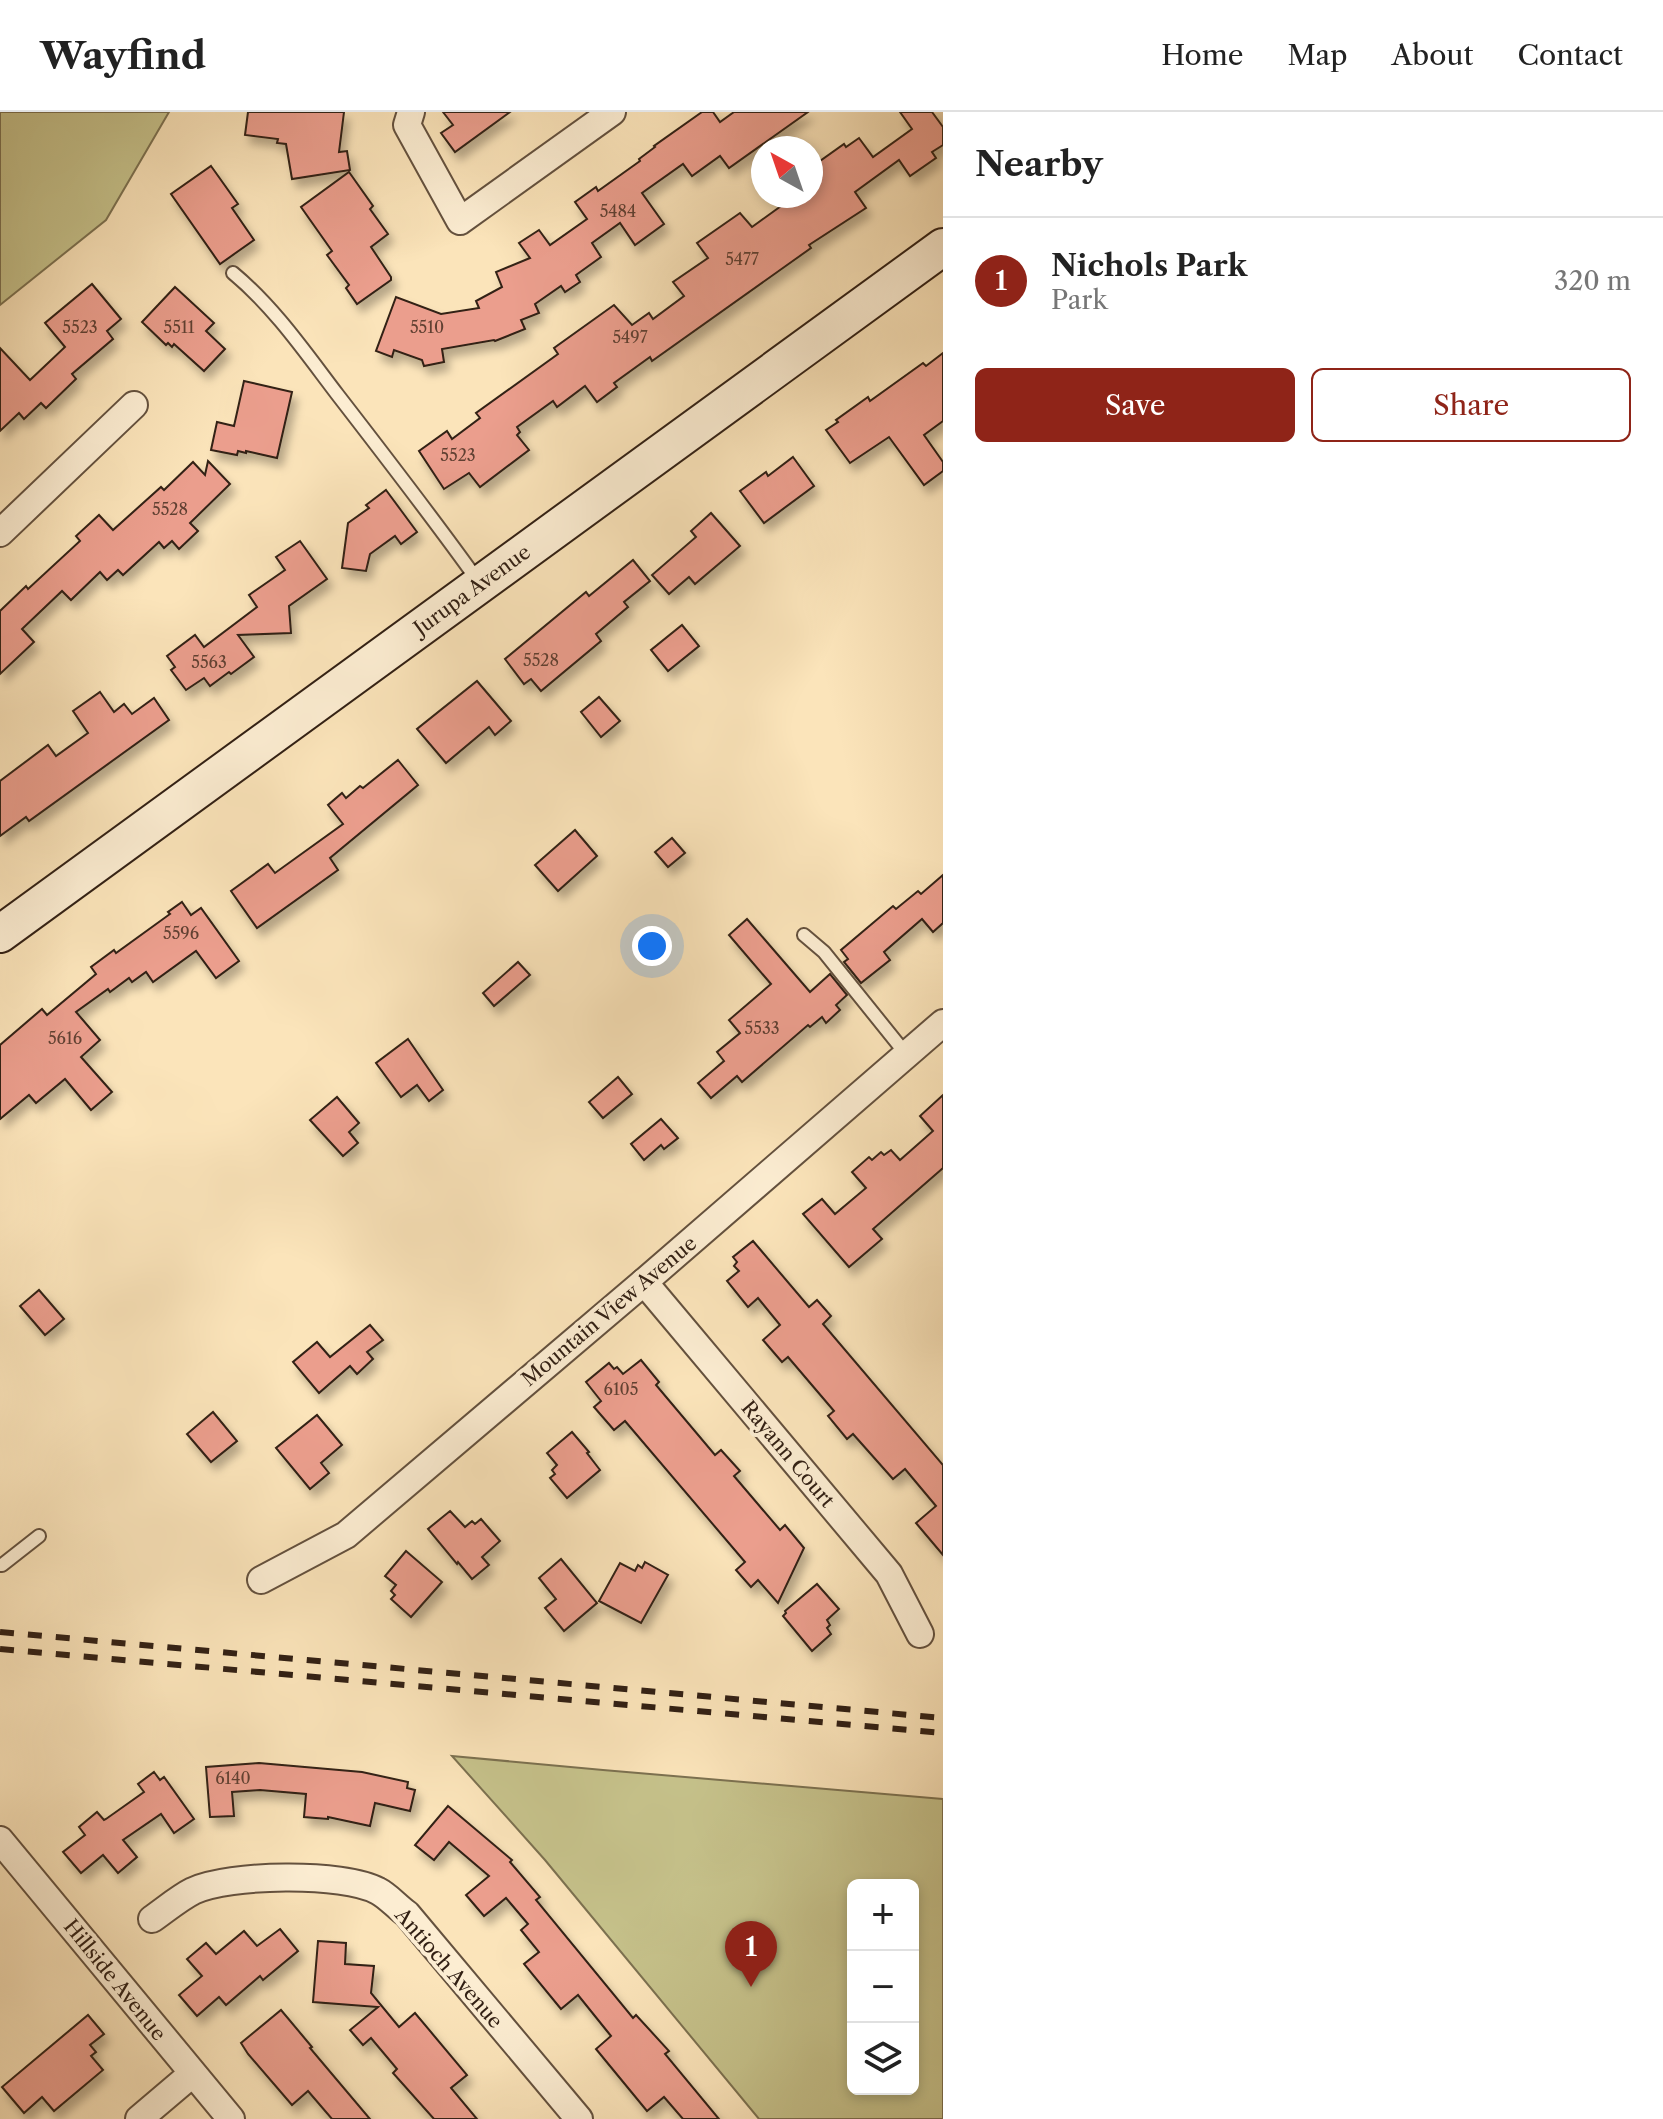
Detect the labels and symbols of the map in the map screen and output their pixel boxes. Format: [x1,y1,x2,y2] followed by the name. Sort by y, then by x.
[751,136,823,208] north arrow
[600,201,636,221] house number: 5484
[725,249,759,269] house number: 5477
[62,317,98,337] house number: 5523
[164,317,195,337] house number: 5511
[410,317,444,337] house number: 5510
[612,327,648,347] house number: 5497
[440,445,476,465] house number: 5523
[152,499,188,519] house number: 5528
[407,540,535,642] street label: Jurupa Avenue
[523,650,559,670] house number: 5528
[191,652,227,672] house number: 5563
[163,923,199,943] house number: 5596
[632,926,672,966] your location
[745,1018,780,1038] house number: 5533
[48,1028,82,1048] house number: 5616
[517,1231,701,1391] street label: Mountain View Avenue
[604,1379,638,1399] house number: 6105
[736,1396,840,1512] street label: Rayann Court
[215,1768,251,1788] house number: 6140
[390,1902,508,2033] street label: Antioch Avenue
[59,1915,171,2045] street label: Hillside Avenue
[725,1921,777,1987] pin: 1

